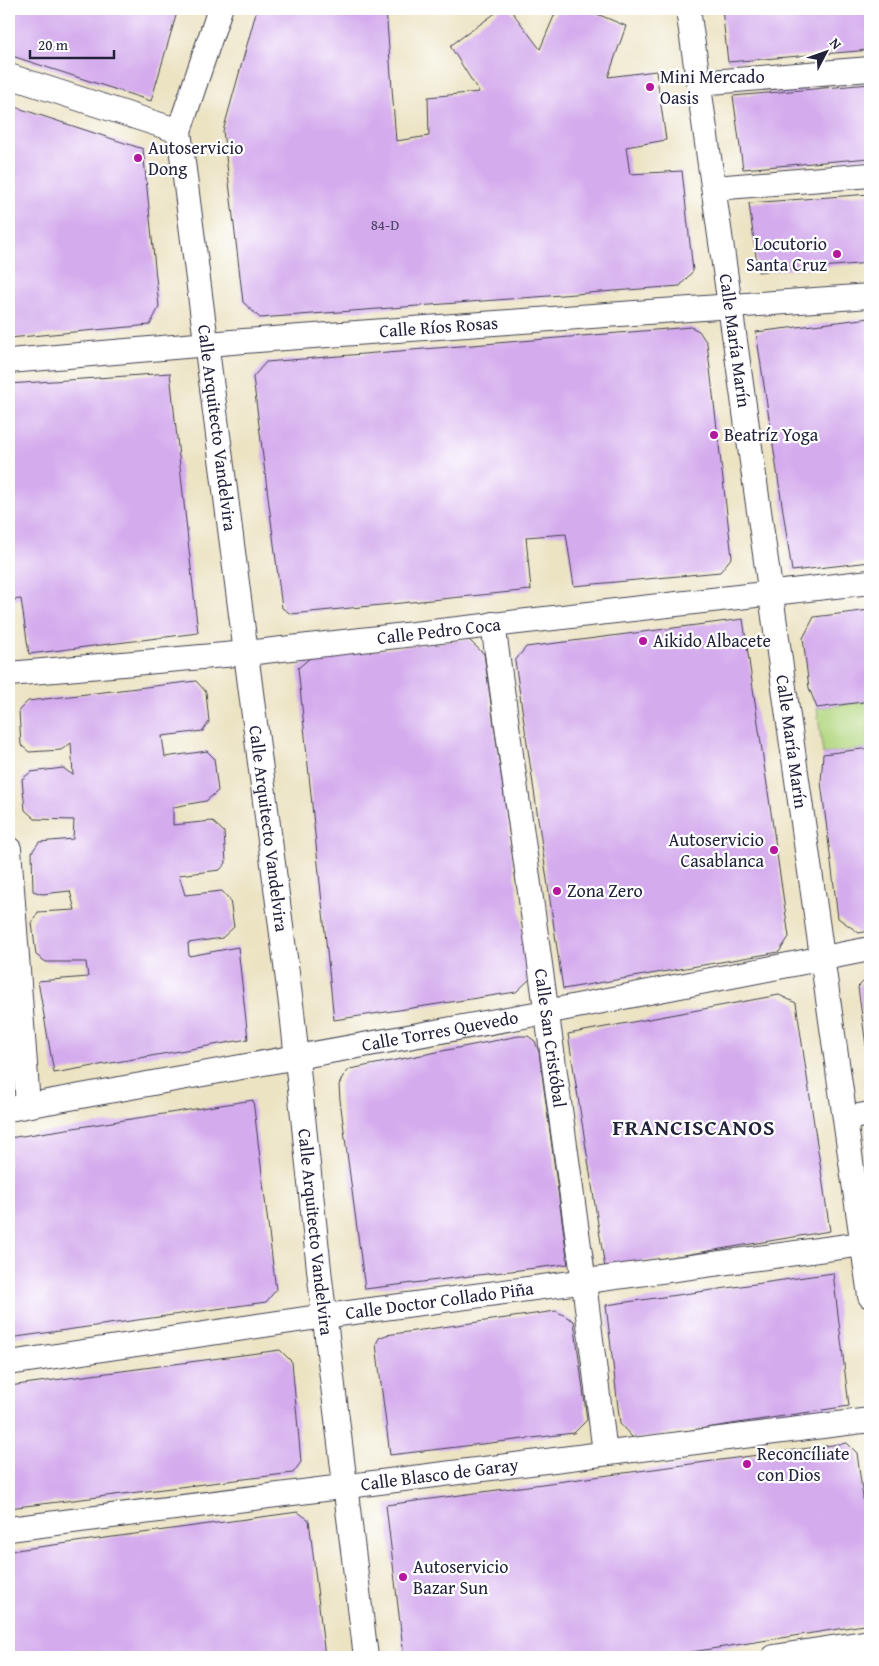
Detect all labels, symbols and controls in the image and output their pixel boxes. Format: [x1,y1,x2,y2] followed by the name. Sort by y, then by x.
[30,28,114,60] scale bar
[802,28,852,78] north arrow
[825,33,847,54] text: N
[38,34,69,55] text: 20 m
[660,63,765,111] place label: Mini Mercado Oasis
[644,81,656,93] marker: Mini Mercado Oasis
[148,134,243,182] place label: Autoservicio Dong
[132,152,144,164] marker: Autoservicio Dong
[371,214,399,235] house number: 84-D
[746,230,827,278] place label: Locutorio Santa Cruz
[831,248,843,260] marker: Locutorio Santa Cruz
[713,272,758,409] street label: Calle María Marín
[378,309,499,344] street label: Calle Ríos Rosas
[191,323,244,533] street label: Calle Arquitecto Vandelvira
[724,421,819,448] place label: Beatríz Yoga
[708,429,720,441] marker: Beatríz Yoga
[375,610,503,651] street label: Calle Pedro Coca
[653,627,771,654] place label: Aikido Albacete
[637,635,649,647] marker: Aikido Albacete
[769,673,815,810] street label: Calle María Marín
[242,724,296,934] street label: Calle Arquitecto Vandelvira
[669,826,764,874] place label: Autoservicio Casablanca
[768,844,780,856] marker: Autoservicio Casablanca
[567,877,643,904] place label: Zona Zero
[551,885,563,897] marker: Zona Zero
[528,967,574,1109] street label: Calle San Cristóbal
[360,1003,520,1058] street label: Calle Torres Quevedo
[612,1111,776,1143] district label: FRANCISCANOS
[291,1127,341,1337] street label: Calle Arquitecto Vandelvira
[344,1274,536,1326] street label: Calle Doctor Collado Piña
[757,1440,850,1488] place label: Reconcíliate con Dios
[359,1451,520,1497] street label: Calle Blasco de Garay
[741,1458,753,1470] marker: Reconcíliate con Dios
[413,1553,508,1601] place label: Autoservicio Bazar Sun
[397,1571,409,1583] marker: Autoservicio Bazar Sun

